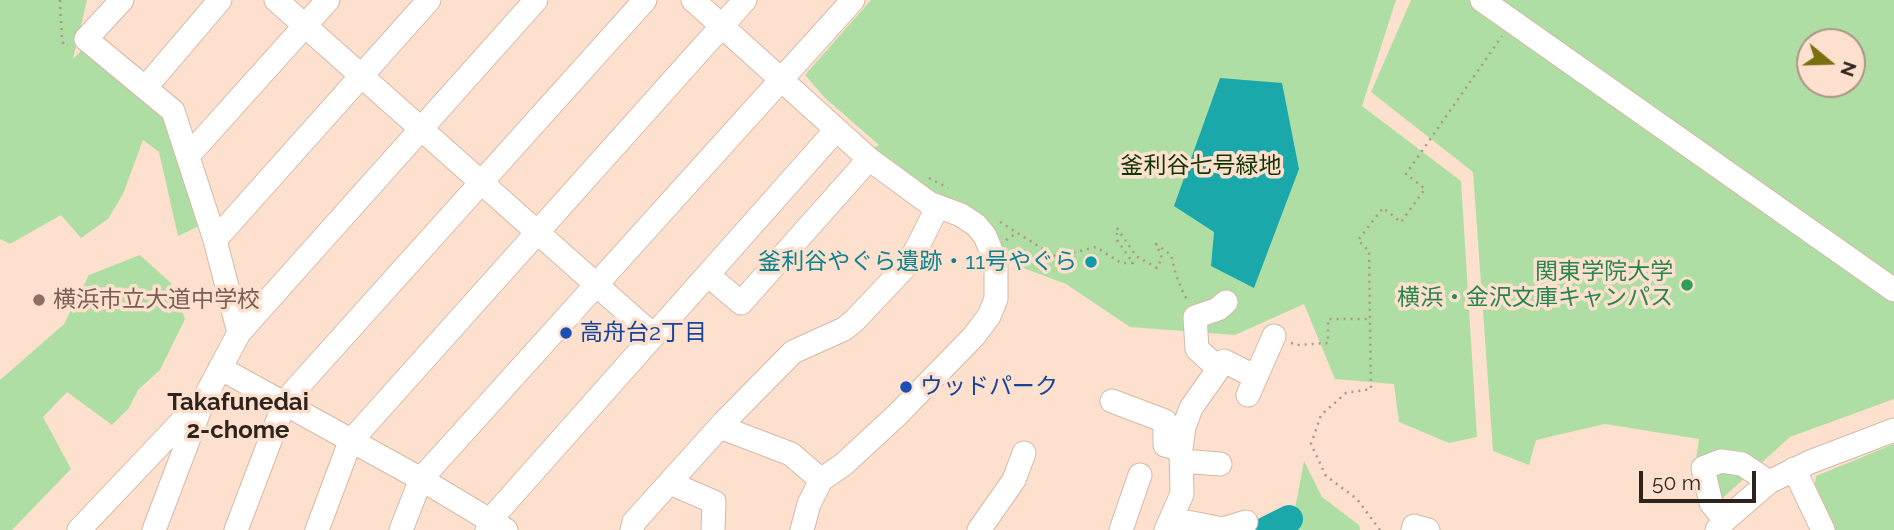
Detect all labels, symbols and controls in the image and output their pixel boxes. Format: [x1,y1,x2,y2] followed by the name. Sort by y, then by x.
[1796,28,1866,98] north arrow
[1836,59,1862,80] text: N
[1121,152,1281,180] park label: 釜利谷七号緑地
[758,248,1077,276] place label: 釜利谷やぐら遺跡・11号やぐら
[1083,254,1099,270] marker: 釜利谷やぐら遺跡・11号やぐら
[1397,258,1673,312] place label: 関東学院大学 横浜・金沢文庫キャンパス
[1679,277,1695,293] marker: 関東学院大学 横浜・金沢文庫キャンパス
[53,286,260,314] place label: 横浜市立大道中学校
[31,292,47,308] marker: 横浜市立大道中学校
[580,319,707,347] place label: 高舟台2丁目
[558,325,574,341] marker: 高舟台2丁目
[920,373,1058,401] place label: ウッドパーク
[898,379,914,395] marker: ウッドパーク
[167,389,309,445] district label: Takafunedai 2-chome
[1642,456,1759,500] scale bar
[1652,470,1701,495] text: 50 m

